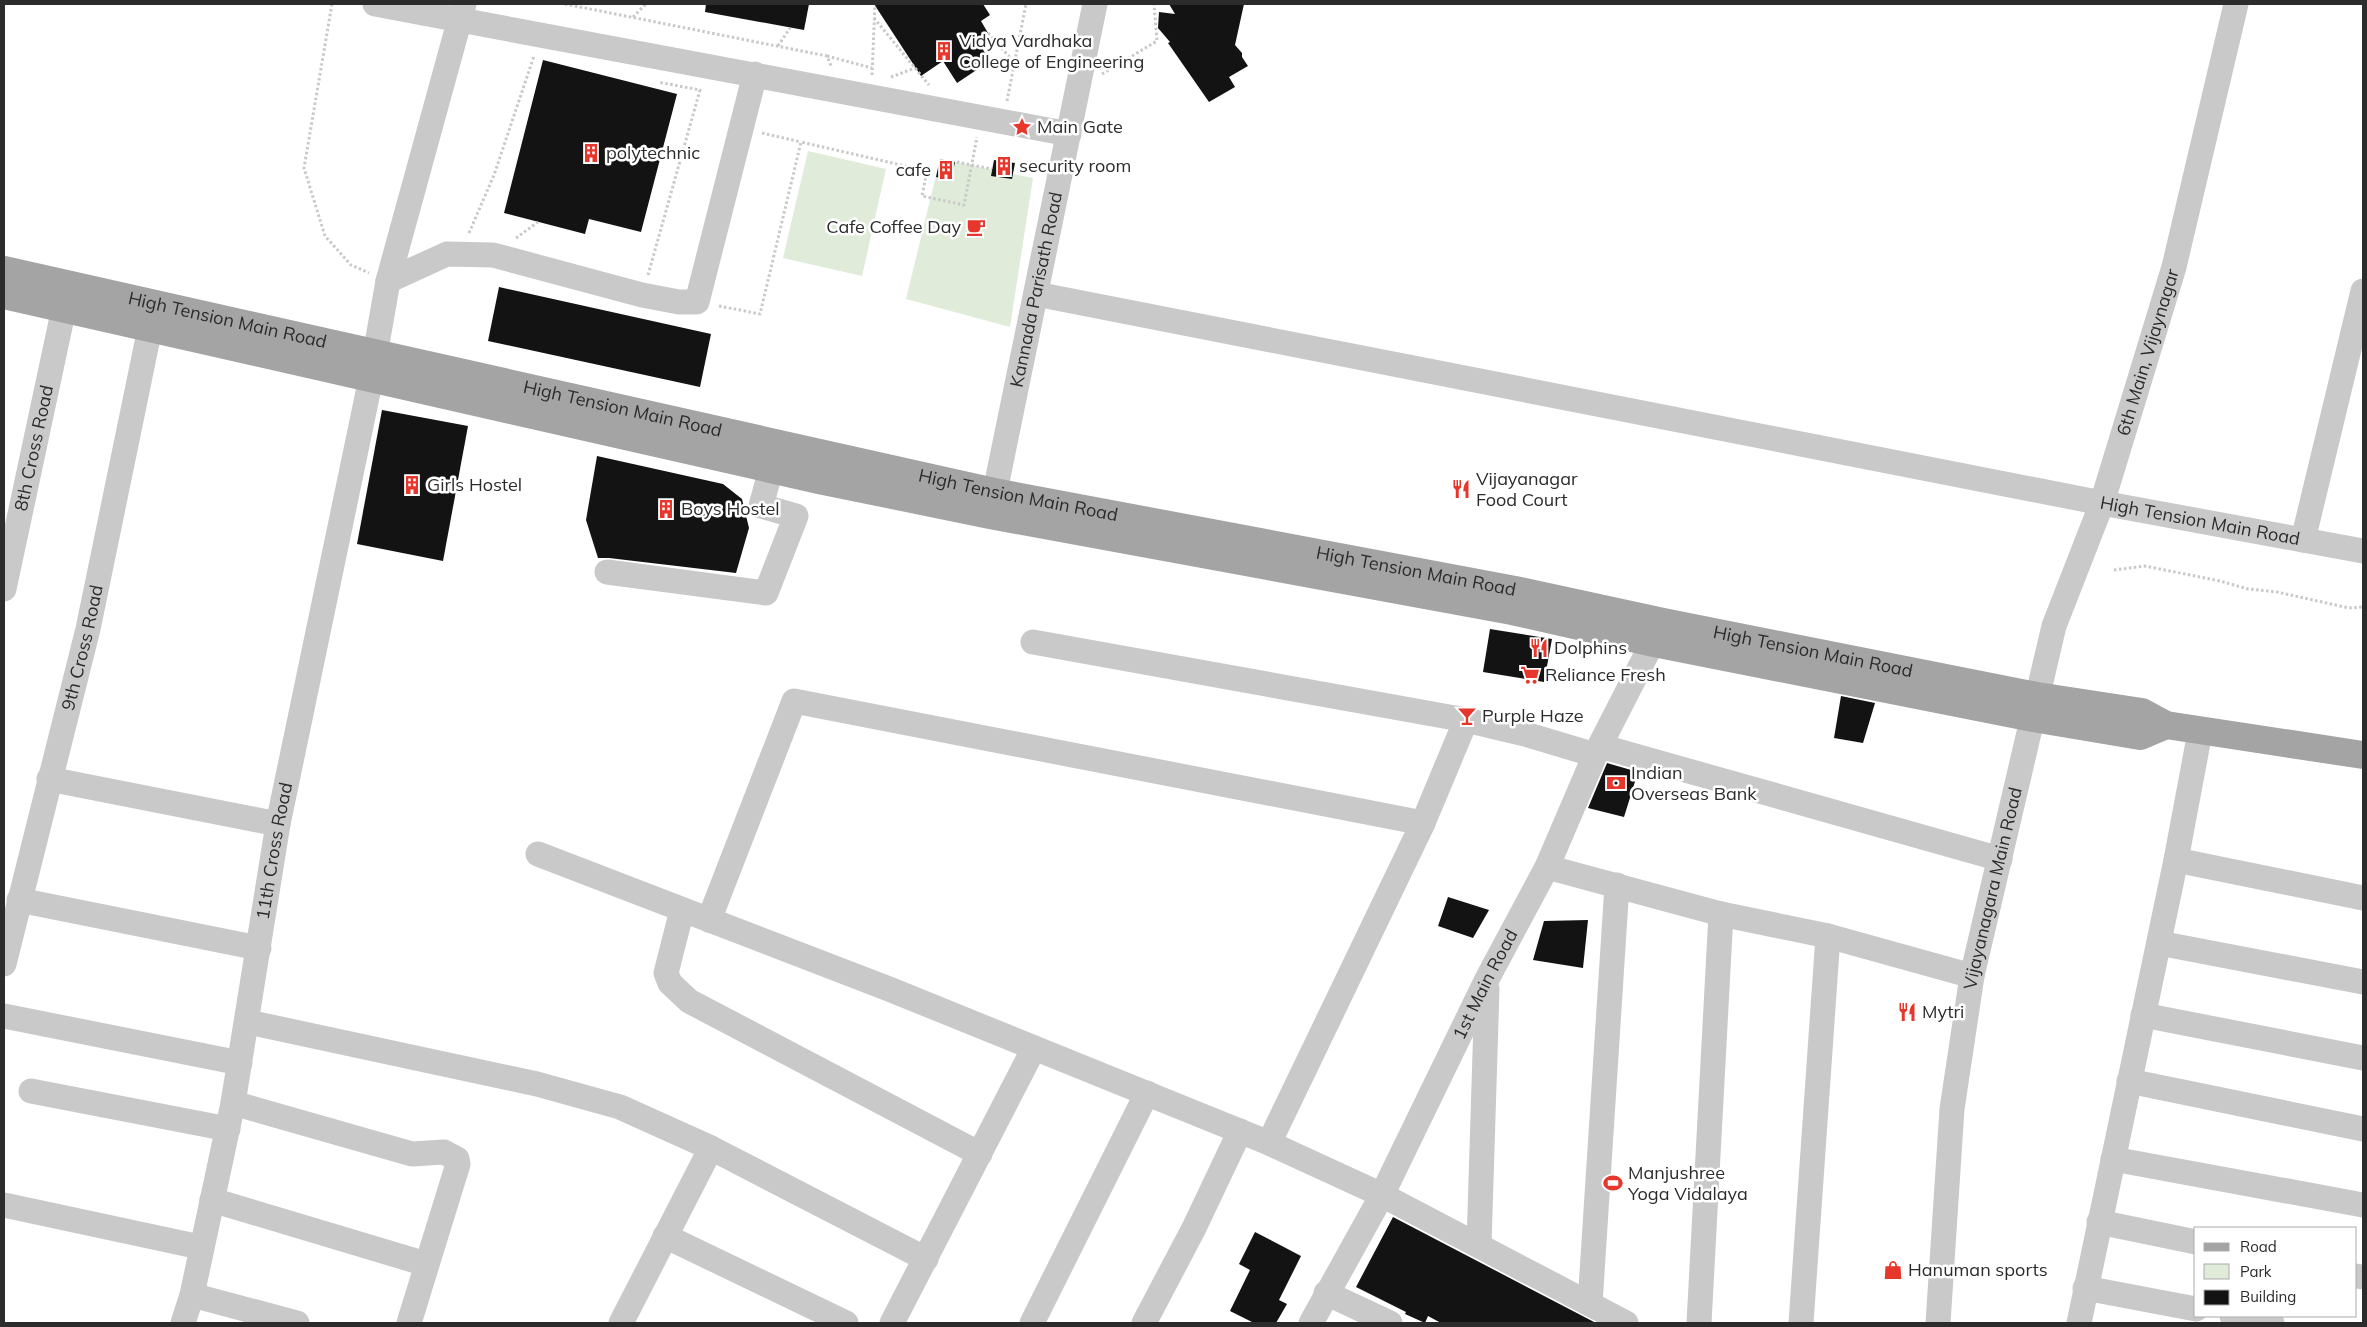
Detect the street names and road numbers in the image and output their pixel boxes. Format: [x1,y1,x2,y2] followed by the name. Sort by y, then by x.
[1005,190,1067,389] street label: Kannada Parisath Road
[2111,265,2184,438] street label: 6th Main, Vijaynagar
[126,286,329,353] street label: High Tension Main Road
[521,375,724,442] street label: High Tension Main Road
[9,383,58,513] street label: 8th Cross Road
[916,463,1120,526] street label: High Tension Main Road
[2098,491,2302,550] street label: High Tension Main Road
[1314,541,1518,601] street label: High Tension Main Road
[56,583,108,713] street label: 9th Cross Road
[1711,620,1915,682] street label: High Tension Main Road
[251,780,297,921] street label: 11th Cross Road
[1958,785,2027,991] street label: Vijayanagara Main Road
[1447,925,1523,1043] street label: 1st Main Road

